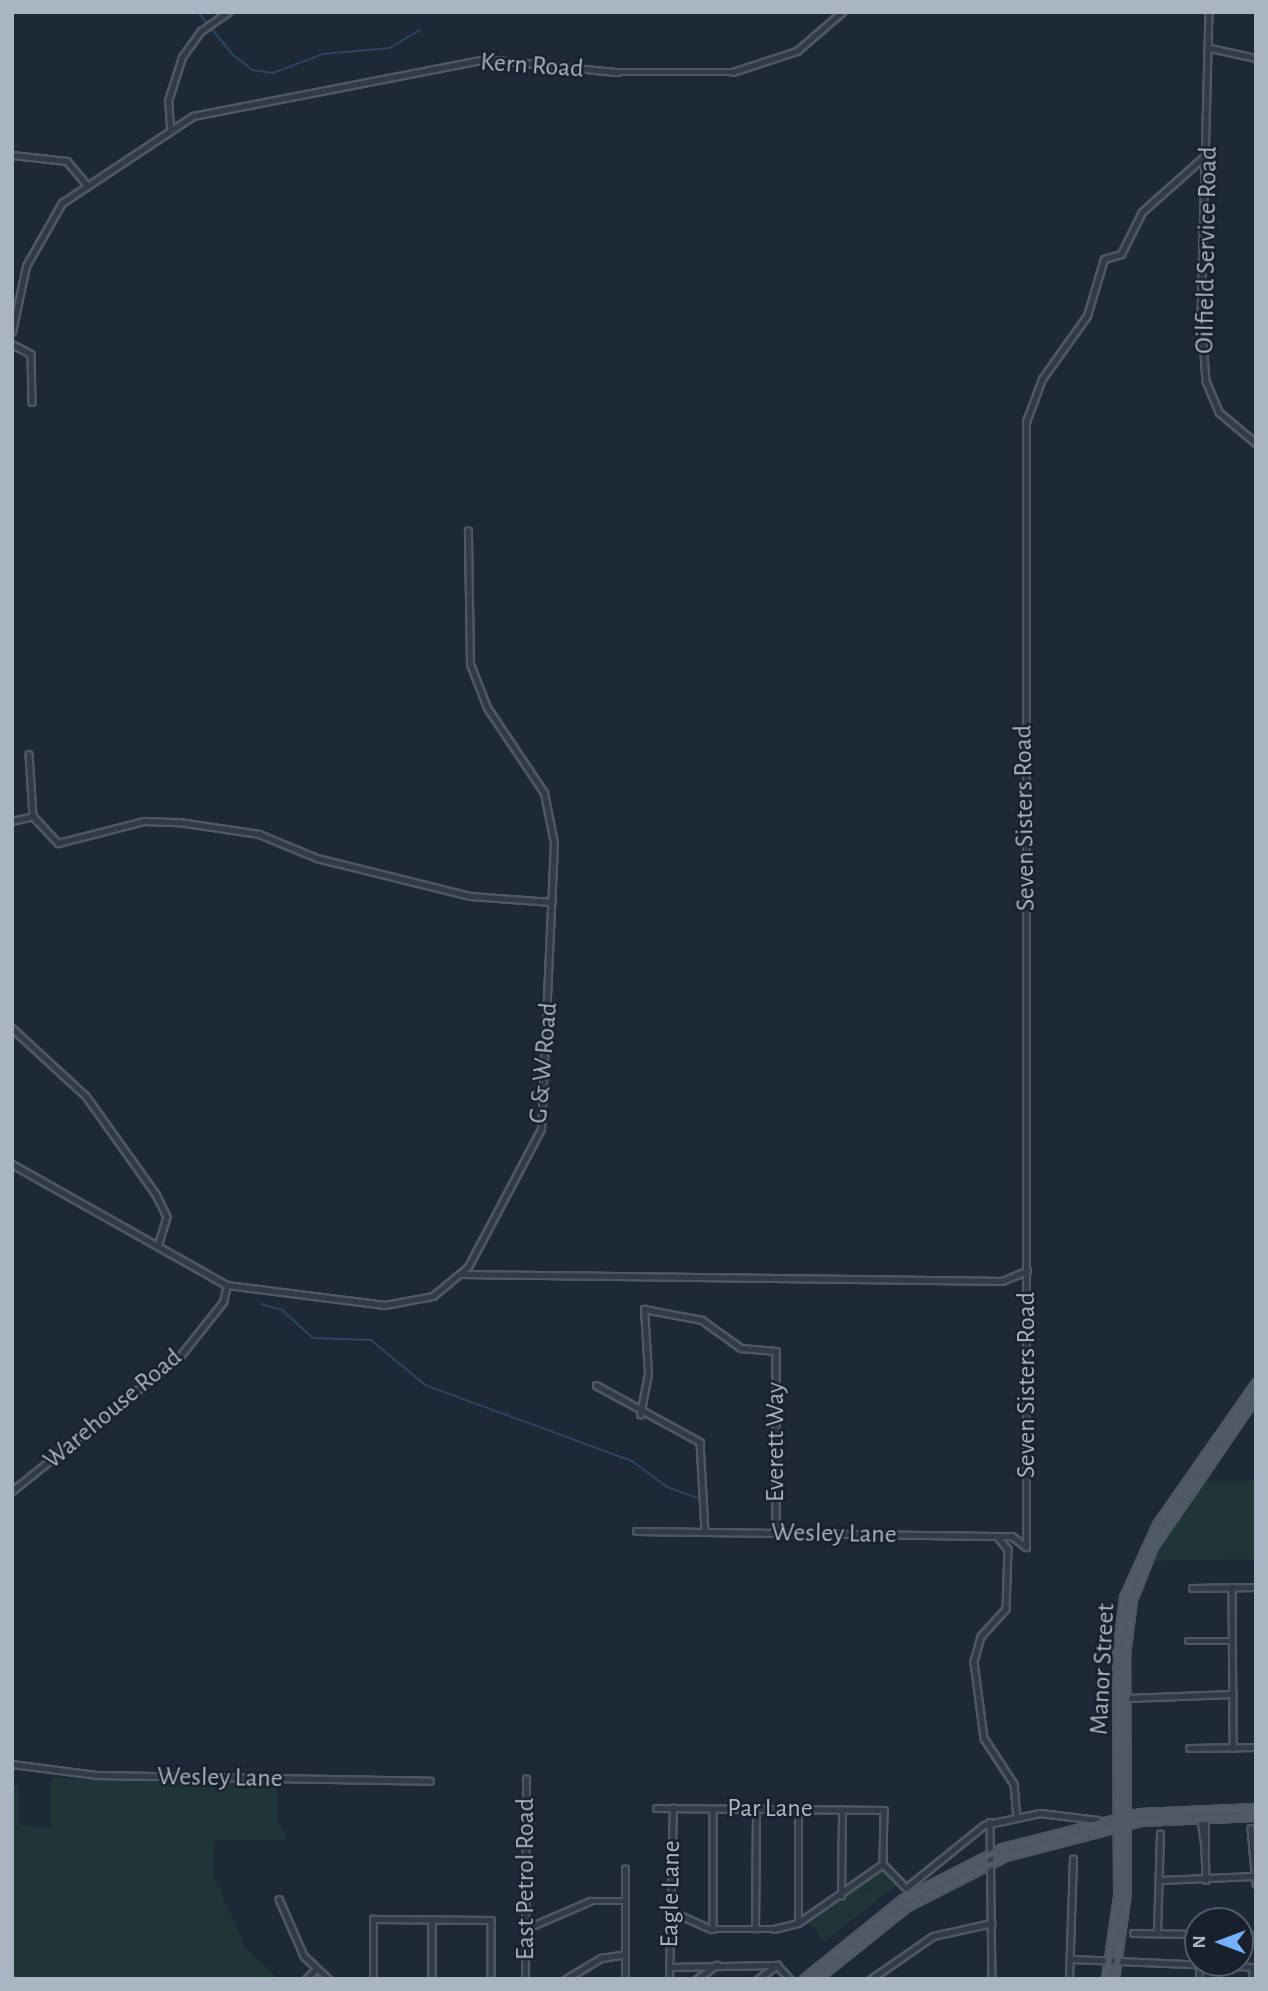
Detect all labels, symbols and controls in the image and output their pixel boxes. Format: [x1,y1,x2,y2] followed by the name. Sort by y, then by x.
[479,47,585,85] street label: Kern Road
[1190,146,1224,354] street label: Oilfield Service Road
[1008,725,1042,911] street label: Seven Sisters Road
[523,1001,565,1125] street label: G & W Road
[1011,1292,1043,1478] street label: Seven Sisters Road
[37,1342,189,1476] street label: Warehouse Road
[760,1382,792,1502] street label: Everett Way
[771,1517,897,1551] street label: Wesley Lane
[1084,1602,1122,1736] street label: Manor Street
[157,1761,283,1795] street label: Wesley Lane
[727,1793,813,1825] street label: Par Lane
[510,1798,542,1960] street label: East Petrol Road
[654,1840,688,1948] street label: Eagle Lane
[1184,1907,1254,1977] north arrow
[1190,1935,1209,1949] text: N

